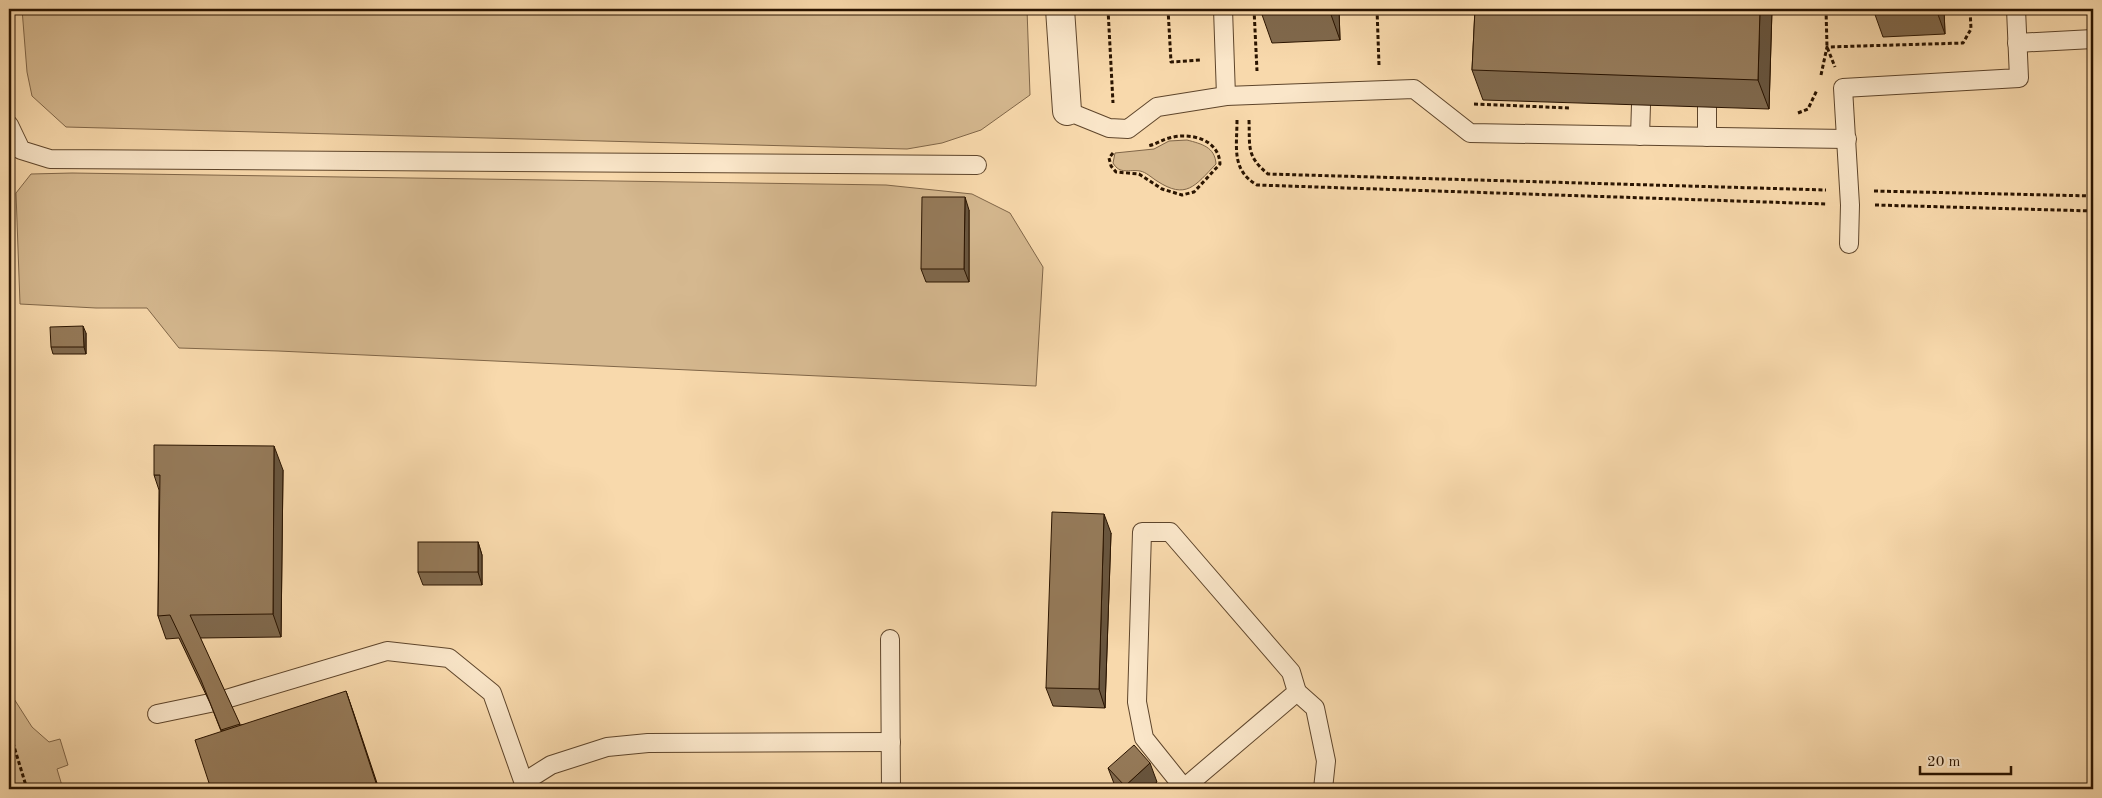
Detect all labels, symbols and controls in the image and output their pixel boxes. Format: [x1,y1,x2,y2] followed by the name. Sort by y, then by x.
[1920,743,2011,775] scale bar
[1927,755,1961,770] text: 20 m

